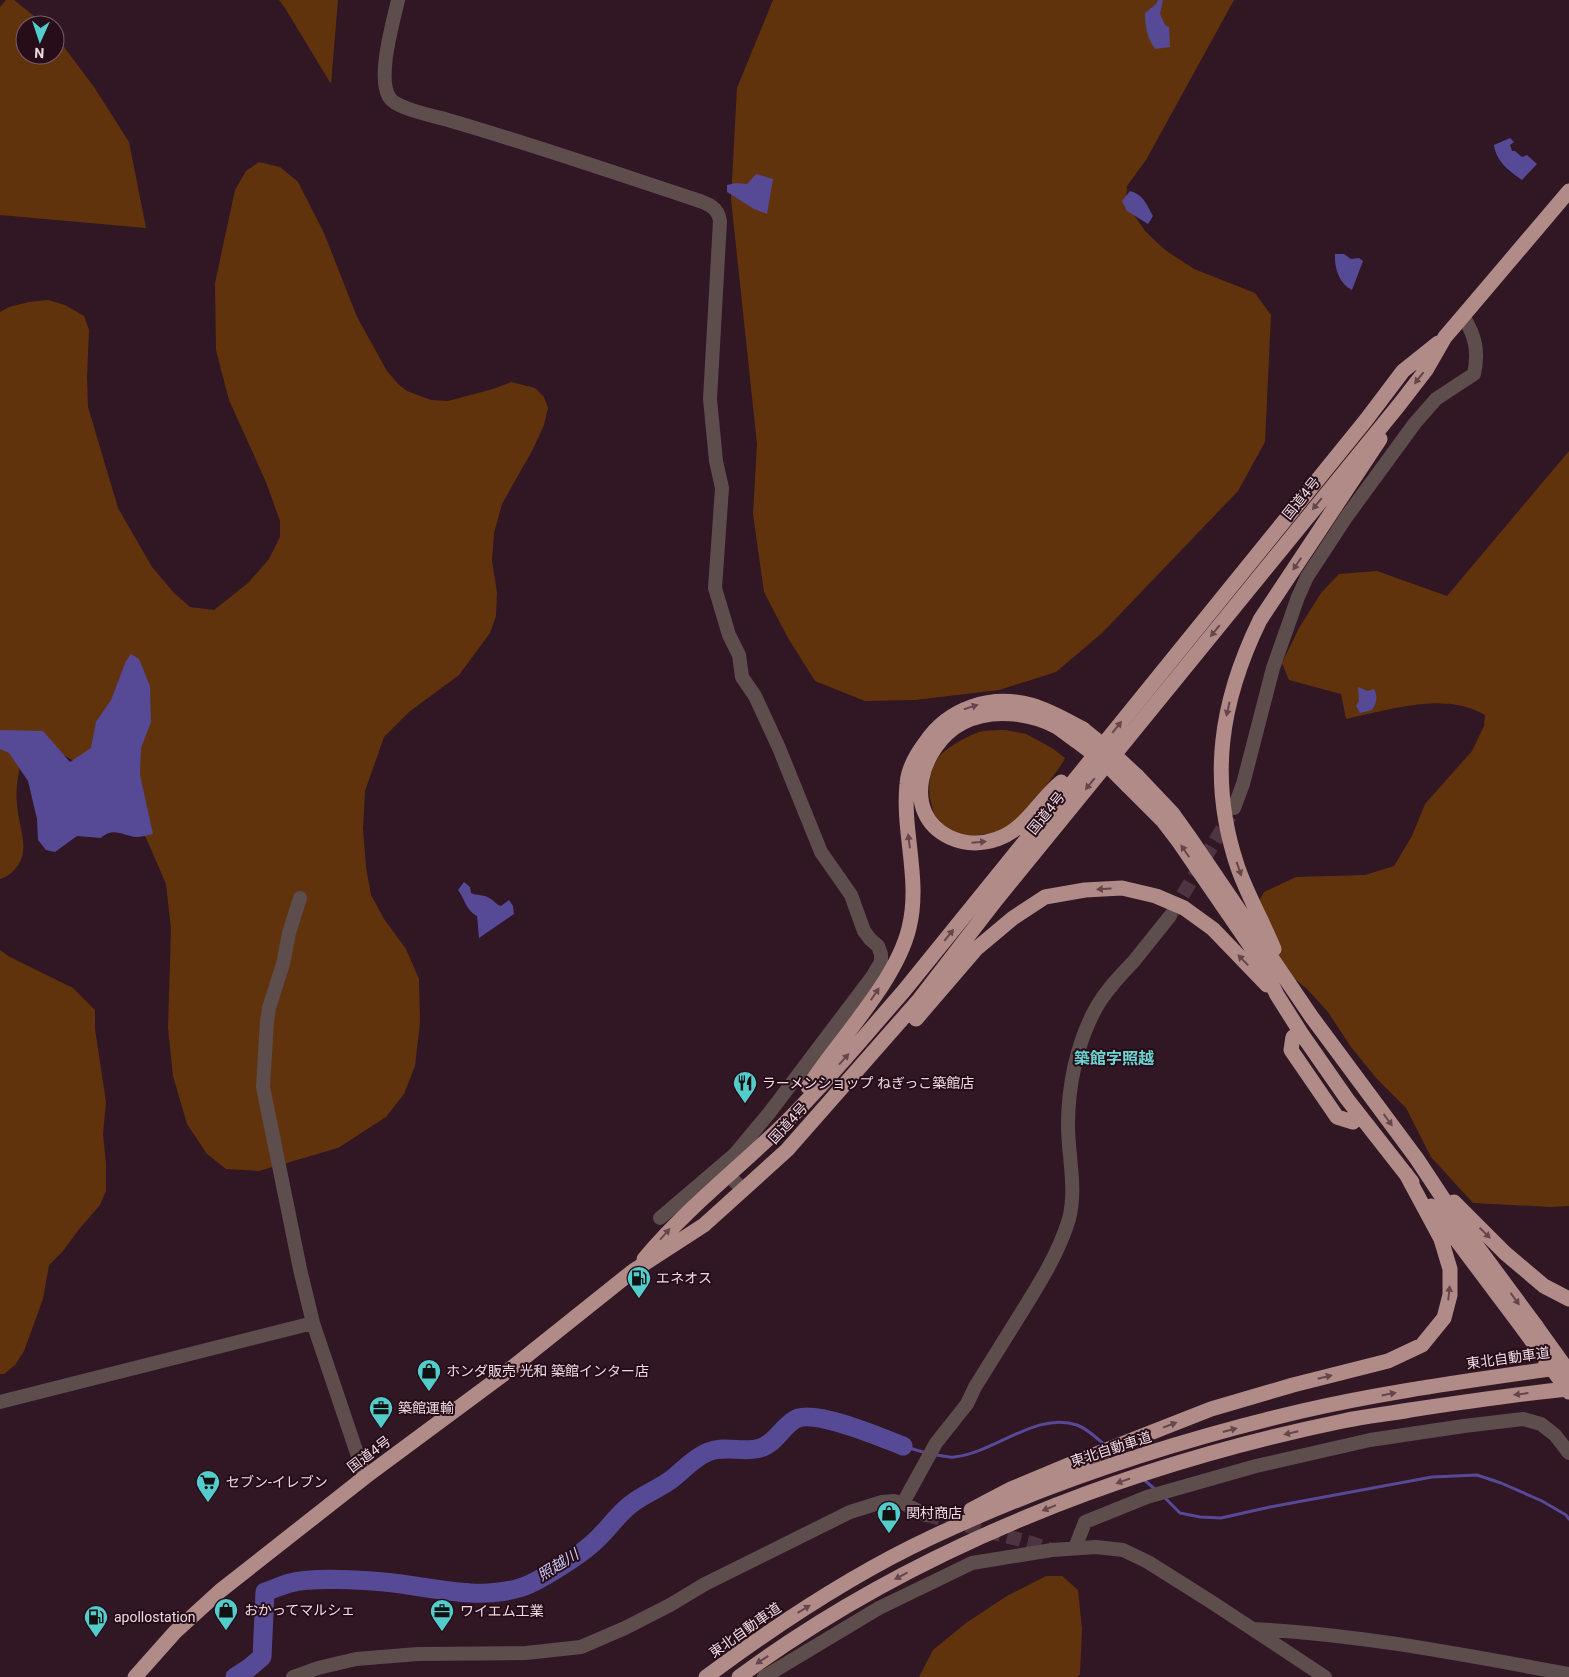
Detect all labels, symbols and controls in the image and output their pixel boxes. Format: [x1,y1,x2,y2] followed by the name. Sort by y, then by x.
[15,15,65,65] north arrow
[34,45,45,61] text: N
[1414,372,1425,385] one-way arrow
[1279,474,1323,522] street label: 国道4号
[1311,498,1322,511] one-way arrow
[1293,557,1302,571] one-way arrow
[1209,624,1220,637] one-way arrow
[964,702,979,710] one-way arrow
[1223,702,1231,718] one-way arrow
[1112,721,1123,734] one-way arrow
[1085,777,1096,790] one-way arrow
[1024,789,1068,837] street label: 国道4号
[905,832,913,848] one-way arrow
[972,838,988,846] one-way arrow
[1180,844,1190,857] one-way arrow
[1235,862,1243,877] one-way arrow
[1095,885,1111,893] one-way arrow
[943,929,954,942] one-way arrow
[1237,954,1249,966] one-way arrow
[870,987,880,1001] one-way arrow
[1074,1049,1154,1068] district label: 築館字照越
[838,1054,850,1066] one-way arrow
[732,1070,758,1104] restaurant icon: ラーメンショップ ねぎっこ築館店
[762,1075,974,1091] place label: ラーメンショップ ねぎっこ築館店
[765,1099,811,1147] street label: 国道4号
[1383,1113,1393,1126] one-way arrow
[1479,1227,1491,1239] one-way arrow
[659,1228,671,1240] one-way arrow
[626,1265,652,1299] fuel station icon: エネオス
[656,1270,712,1286] place label: エネオス
[1445,1285,1453,1301] one-way arrow
[1510,1292,1521,1305] one-way arrow
[1465,1344,1551,1372] street label: 東北自動車道
[416,1358,442,1392] shop icon: ホンダ販売 光和 築館インター店
[446,1363,649,1379] place label: ホンダ販売 光和 築館インター店
[1318,1373,1333,1381] one-way arrow
[1381,1390,1397,1398] one-way arrow
[1512,1390,1528,1398] one-way arrow
[368,1395,394,1429] office icon: 築館運輸
[398,1400,454,1416] place label: 築館運輸
[1163,1421,1178,1429] one-way arrow
[1223,1426,1238,1434] one-way arrow
[1069,1428,1153,1470] street label: 東北自動車道
[1284,1429,1299,1437] one-way arrow
[344,1433,394,1475] street label: 国道4号
[195,1469,221,1503] supermarket icon: セブン-イレブン
[226,1474,328,1490] place label: セブン-イレブン
[1115,1478,1130,1485] one-way arrow
[876,1500,902,1534] shop icon: 関村商店
[1041,1504,1056,1512] one-way arrow
[906,1505,962,1521] place label: 関村商店
[534,1544,584,1585] water label: 照越川
[894,1572,909,1580] one-way arrow
[213,1597,239,1631] shop icon: おかってマルシェ
[429,1598,455,1632] office icon: ワイエム工業
[706,1599,784,1661] street label: 東北自動車道
[244,1602,355,1618] place label: おかってマルシェ
[460,1603,544,1619] place label: ワイエム工業
[83,1604,109,1638] fuel station icon: apollostation
[797,1605,810,1614] one-way arrow
[114,1609,195,1625] place label: apollostation
[756,1656,769,1665] one-way arrow

